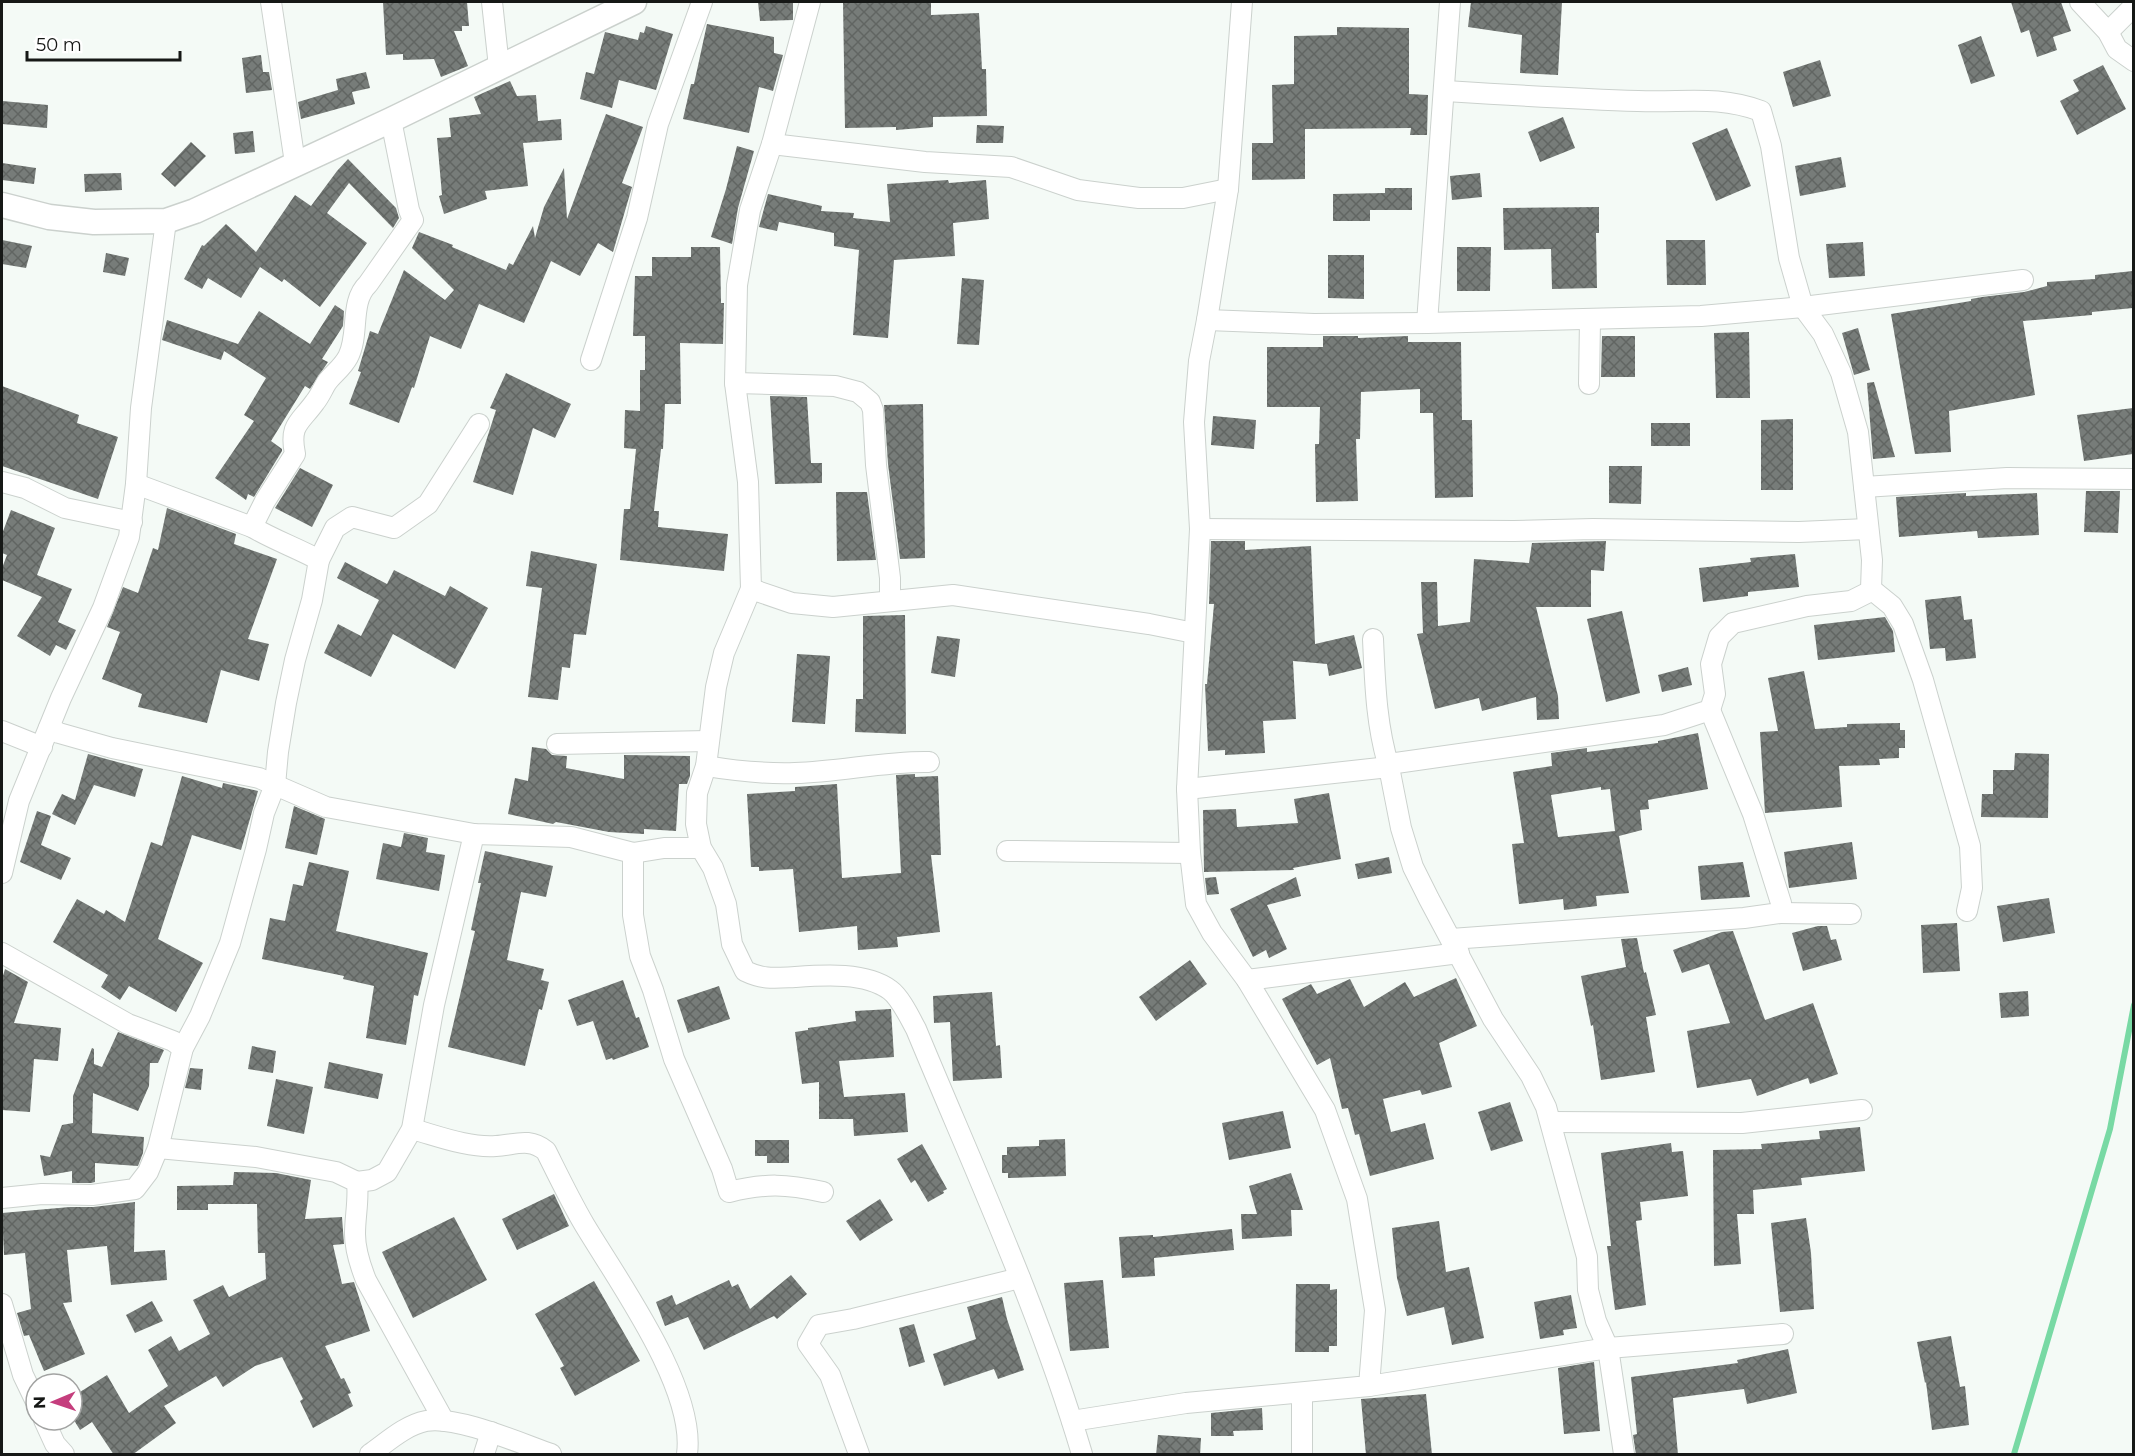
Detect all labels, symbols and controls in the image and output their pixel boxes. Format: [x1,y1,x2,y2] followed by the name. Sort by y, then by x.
[27,24,180,62] scale bar
[36,34,82,56] text: 50 m
[24,1372,84,1432] north arrow
[30,1396,49,1409] text: N

